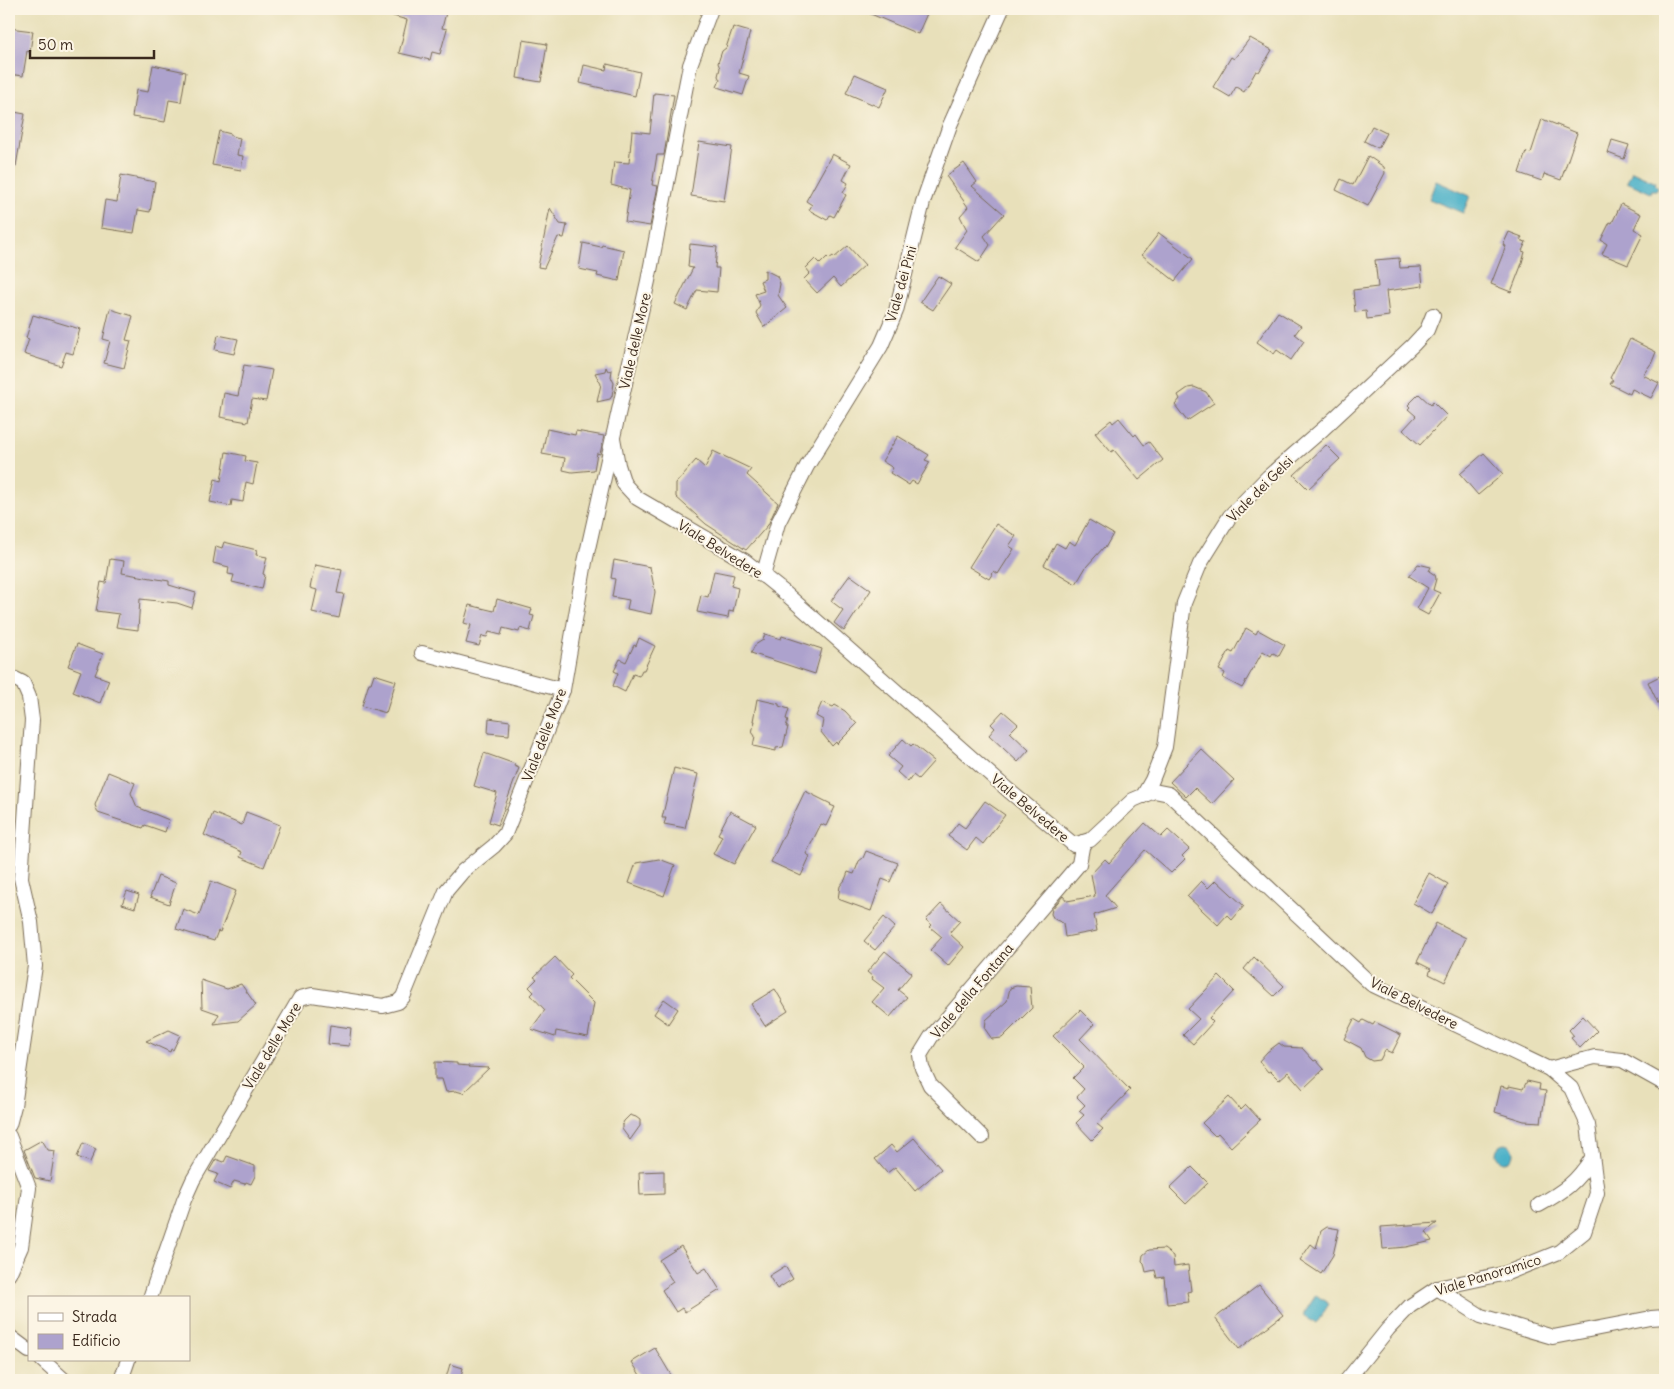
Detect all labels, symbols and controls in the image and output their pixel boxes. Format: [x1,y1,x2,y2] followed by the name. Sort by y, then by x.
[30,28,154,60] scale bar
[38,35,73,54] text: 50 m
[881,244,921,324] street label: Viale dei Pini
[615,291,655,391] street label: Viale delle More
[1223,452,1297,526] street label: Viale dei Gelsi
[674,516,766,582] street label: Viale Belvedere
[518,686,570,784] street label: Viale delle More
[987,770,1073,846] street label: Viale Belvedere
[927,940,1017,1042] street label: Viale della Fontana
[1367,973,1461,1033] street label: Viale Belvedere
[239,999,305,1093] street label: Viale delle More
[1433,1250,1543,1300] street label: Viale Panoramico
[28,1296,190,1362] legend
[72,1307,117,1326] text: Strada
[72,1331,120,1350] text: Edificio

